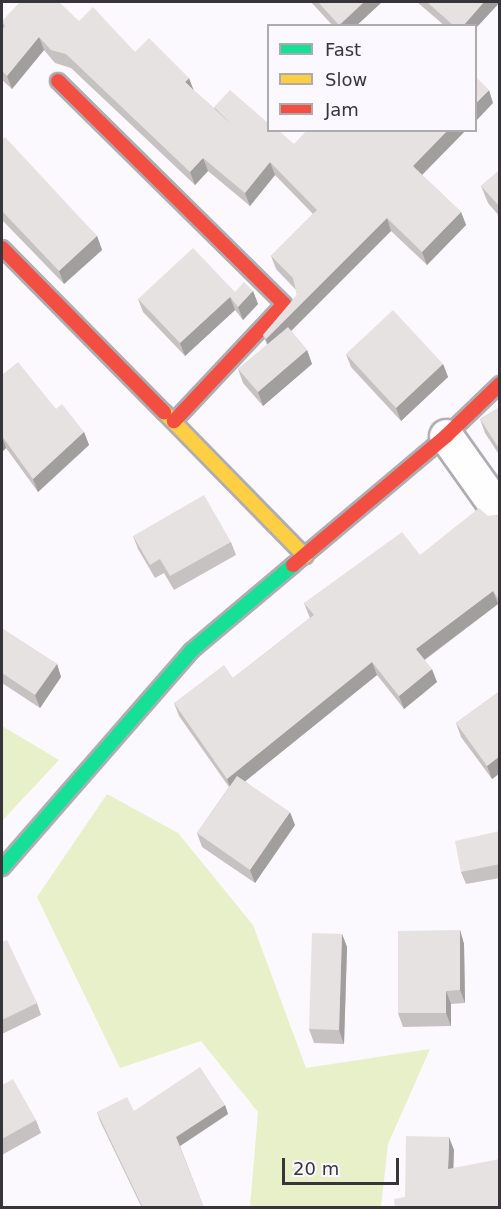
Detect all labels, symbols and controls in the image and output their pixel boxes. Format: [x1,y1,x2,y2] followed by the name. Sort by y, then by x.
[267,24,477,132] legend
[325,39,361,60] text: Fast
[325,69,367,90] text: Slow
[325,99,359,120] text: Jam
[285,1146,402,1184] scale bar
[293,1158,339,1179] text: 20 m

